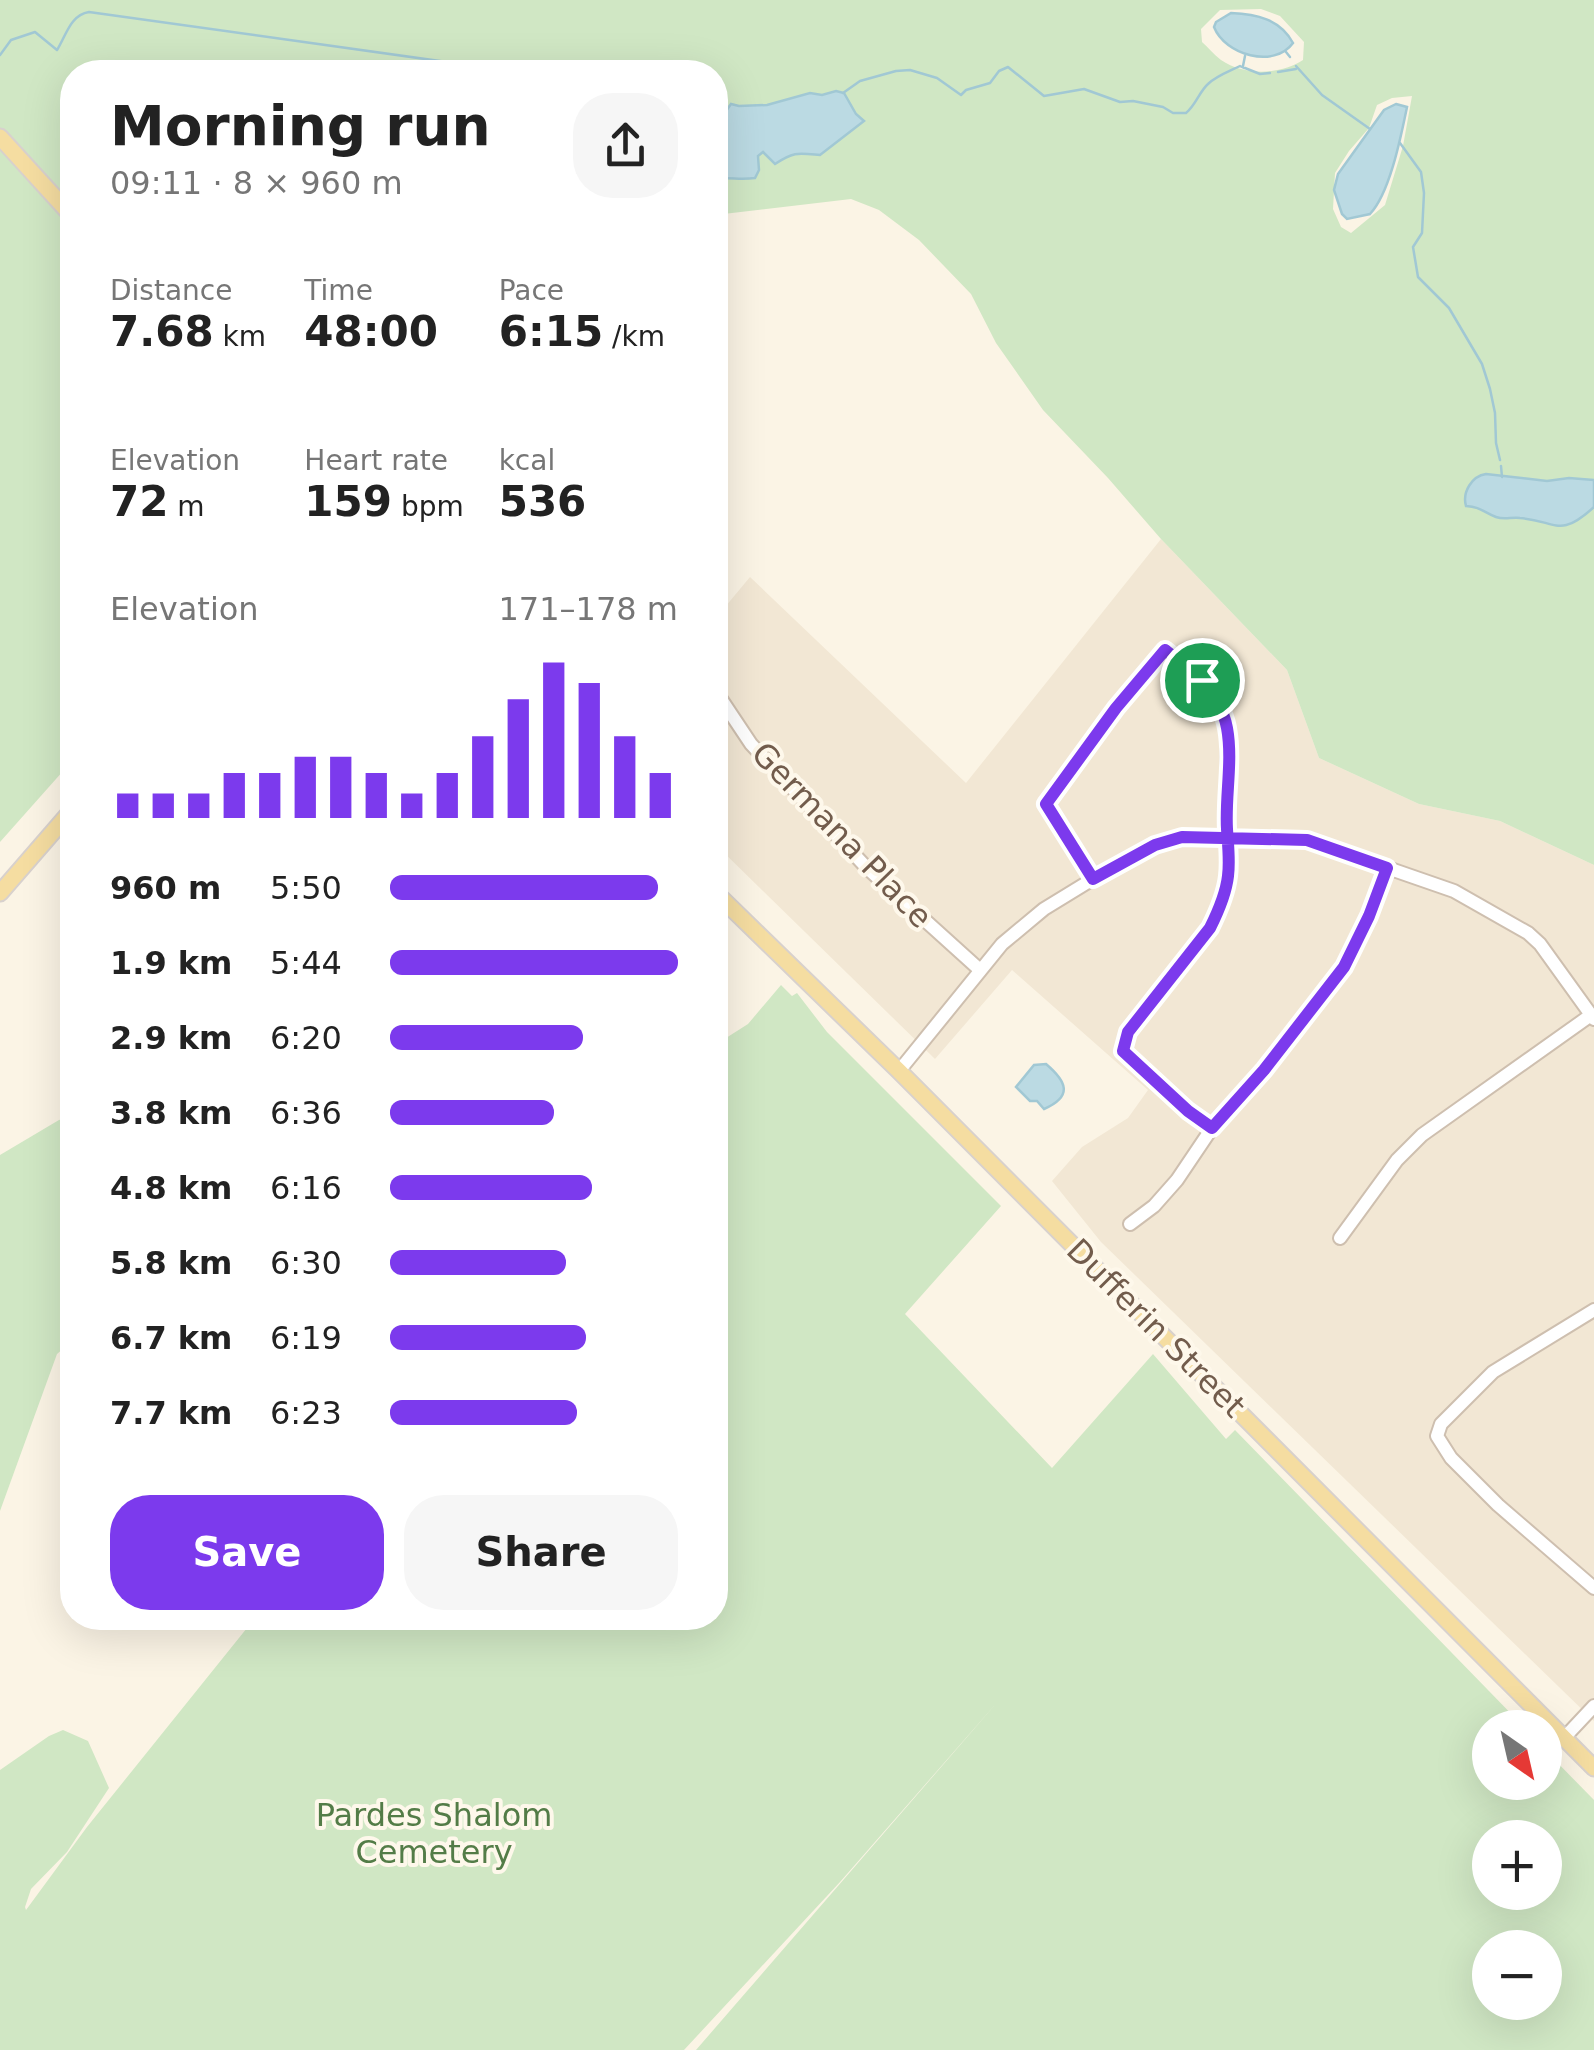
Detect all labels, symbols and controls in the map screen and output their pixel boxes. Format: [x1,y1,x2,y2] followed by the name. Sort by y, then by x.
[573,93,678,198] button: share
[110,94,491,158] text: Morning run
[110,164,403,202] text: 09:11 · 8 × 960 m
[110,274,232,307] text: Distance
[304,274,373,307] text: Time
[499,274,564,307] text: Pace
[110,307,214,356] text: 7.68
[304,307,438,356] text: 48:00
[499,307,603,356] text: 6:15
[214,320,266,353] text: km
[603,320,665,353] text: /km
[110,444,240,477] text: Elevation
[304,444,448,477] text: Heart rate
[499,444,555,477] text: kcal
[110,477,168,526] text: 72
[304,477,392,526] text: 159
[499,477,586,526] text: 536
[168,490,205,523] text: m
[392,490,464,523] text: bpm
[110,590,259,628] text: Elevation
[499,590,678,628] text: 171–178 m
[1160,638,1245,723] pin
[1175,653,1230,708] icon: arrive
[744,734,940,936] street label: Germana Place
[110,869,221,907] text: 960 m
[270,869,342,907] text: 5:50
[110,944,232,982] text: 1.9 km
[270,944,342,982] text: 5:44
[110,1019,232,1057] text: 2.9 km
[270,1019,342,1057] text: 6:20
[110,1094,232,1132] text: 3.8 km
[270,1094,342,1132] text: 6:36
[110,1169,232,1207] text: 4.8 km
[270,1169,342,1207] text: 6:16
[1059,1231,1253,1425] street label: Dufferin Street
[110,1244,232,1282] text: 5.8 km
[270,1244,342,1282] text: 6:30
[110,1319,232,1357] text: 6.7 km
[270,1319,342,1357] text: 6:19
[110,1394,232,1432] text: 7.7 km
[270,1394,342,1432] text: 6:23
[110,1495,384,1610] button: Save
[404,1495,678,1610] button: Share
[1472,1710,1562,1800] north arrow
[1472,1710,1562,2020] map controls
[316,1796,552,1871] park label: Pardes Shalom Cemetery
[1472,1820,1562,1910] button: +
[1472,1930,1562,2020] button: −

